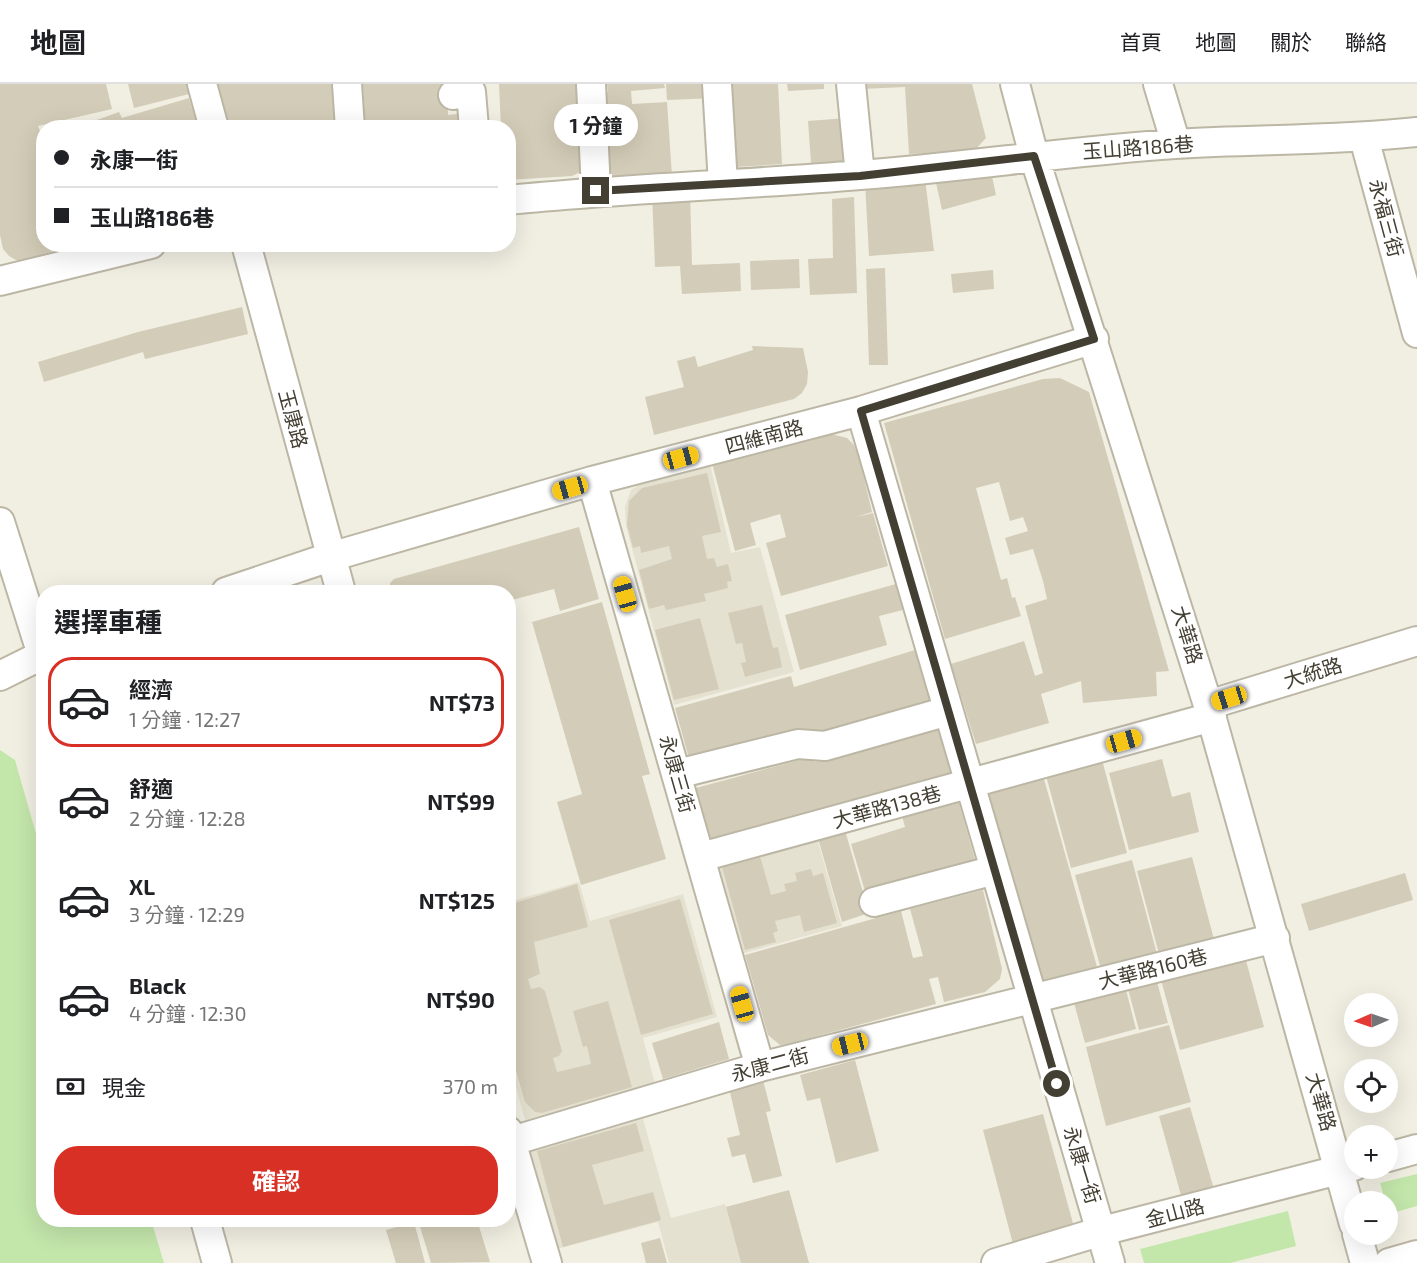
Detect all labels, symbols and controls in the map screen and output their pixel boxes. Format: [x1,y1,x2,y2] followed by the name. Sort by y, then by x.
[30,25,86,59] text: 地圖
[1120,29,1162,54] text: 首頁
[1195,29,1237,54] text: 地圖
[1270,29,1312,54] text: 關於
[1345,29,1387,54] text: 聯絡
[554,104,638,146] callout: 1 分鐘
[570,113,622,137] text: 1 分鐘
[1081,131,1194,163] street label: 玉山路186巷
[90,146,178,172] text: 永康一街
[1365,176,1409,259] street label: 永福三街
[582,177,609,204] route end
[90,204,214,230] text: 玉山路186巷
[275,387,313,451] street label: 玉康路
[722,414,805,458] street label: 四維南路
[661,445,701,471] car
[550,474,590,502] car
[611,574,639,614] car
[1168,603,1208,667] street label: 大華路
[54,605,162,637] text: 選擇車種
[1281,652,1345,692] street label: 大統路
[57,675,111,729] icon: car
[129,676,173,702] text: 經濟
[1209,684,1249,712] car
[429,689,495,715] text: NT$73
[129,707,240,731] text: 1 分鐘 · 12:27
[1104,727,1144,755] car
[655,732,701,815] street label: 永康三街
[57,774,111,828] icon: car
[129,775,173,801] text: 舒適
[830,780,944,832] street label: 大華路138巷
[427,788,495,814] text: NT$99
[129,806,246,830] text: 2 分鐘 · 12:28
[57,873,111,927] icon: car
[129,873,155,899] text: XL
[419,887,495,913] text: NT$125
[129,902,245,926] text: 3 分鐘 · 12:29
[1096,943,1210,993] street label: 大華路160巷
[57,972,111,1026] icon: car
[129,972,186,998] text: Black
[728,984,756,1024] car
[426,986,495,1012] text: NT$90
[1344,993,1398,1047] north arrow
[1344,993,1398,1245] map controls
[129,1001,247,1025] text: 4 分鐘 · 12:30
[830,1031,870,1057] car
[728,1042,811,1086] street label: 永康二街
[1344,1059,1398,1113] button: locate
[54,1070,87,1103] icon: cash
[1043,1070,1070,1097] route start
[1302,1070,1342,1134] street label: 大華路
[102,1074,146,1100] text: 現金
[443,1074,498,1098] text: 370 m
[1060,1123,1106,1206] street label: 永康一街
[1344,1125,1398,1179] button: +
[54,1146,498,1215] button: 確認
[1344,1191,1398,1245] button: −
[1143,1193,1207,1231] street label: 金山路

